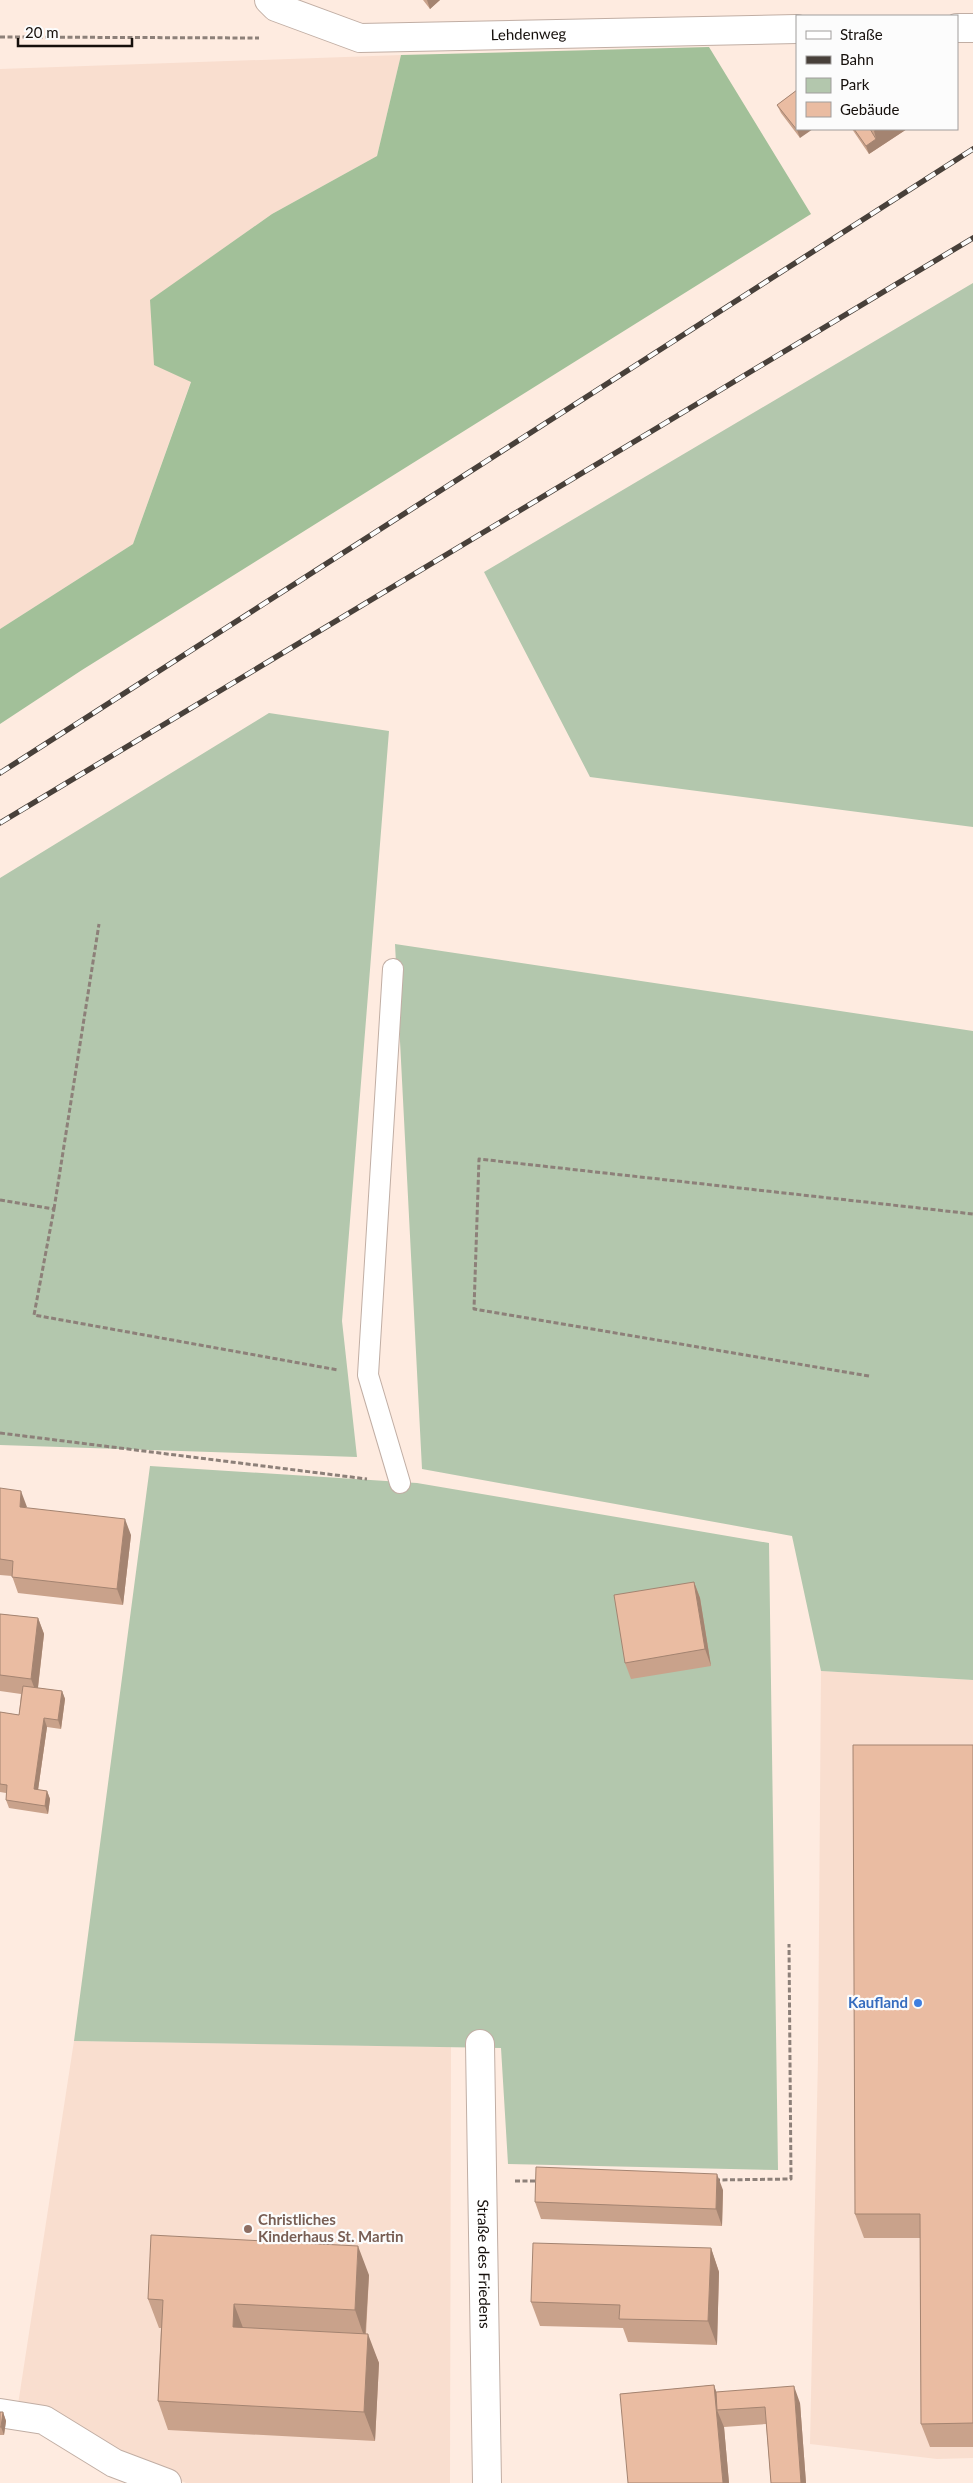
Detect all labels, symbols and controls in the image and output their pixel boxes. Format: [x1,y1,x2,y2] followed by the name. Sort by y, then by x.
[18,15,131,47] scale bar
[796,15,958,130] legend
[25,23,59,41] text: 20 m
[491,24,567,43] street label: Lehdenweg
[840,25,883,43] text: Straße
[840,50,874,68] text: Bahn
[840,75,870,93] text: Park
[840,100,899,118] text: Gebäude
[848,1993,908,2011] place label: Kaufland
[912,1997,924,2009] marker: Kaufland
[474,2199,495,2329] street label: Straße des Friedens
[258,2210,403,2245] place label: Christliches Kinderhaus St. Martin
[242,2223,254,2235] marker: Christliches Kinderhaus St. Martin

